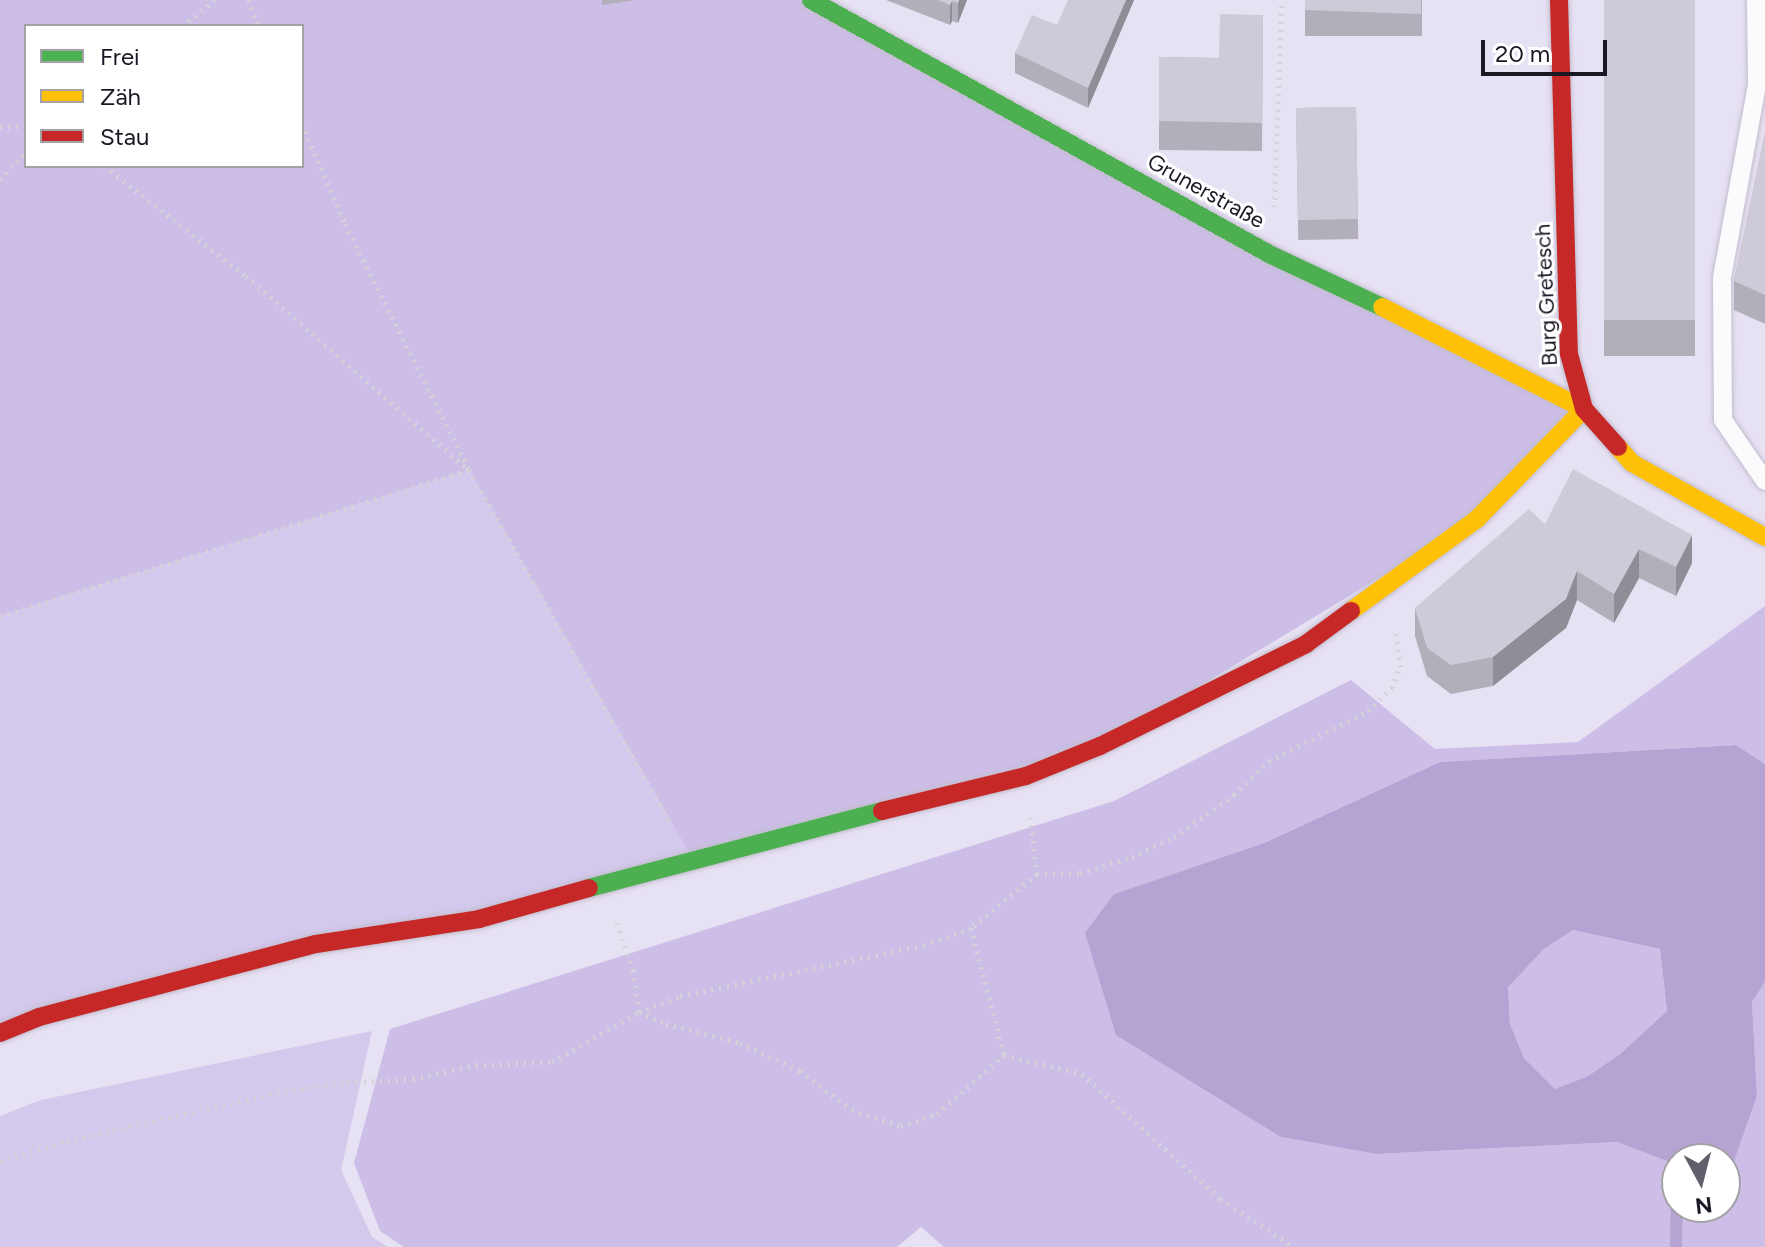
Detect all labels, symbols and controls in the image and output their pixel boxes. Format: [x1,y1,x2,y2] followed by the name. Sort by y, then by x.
[24,24,304,168] legend
[1485,24,1611,74] scale bar
[1495,39,1550,68] text: 20 m
[100,42,140,71] text: Frei
[100,82,141,111] text: Zäh
[100,122,149,151] text: Stau
[1143,148,1269,234] street label: Grunerstraße
[1529,223,1563,367] street label: Burg Gretesch
[1661,1143,1741,1223] north arrow
[1694,1191,1714,1220] text: N

